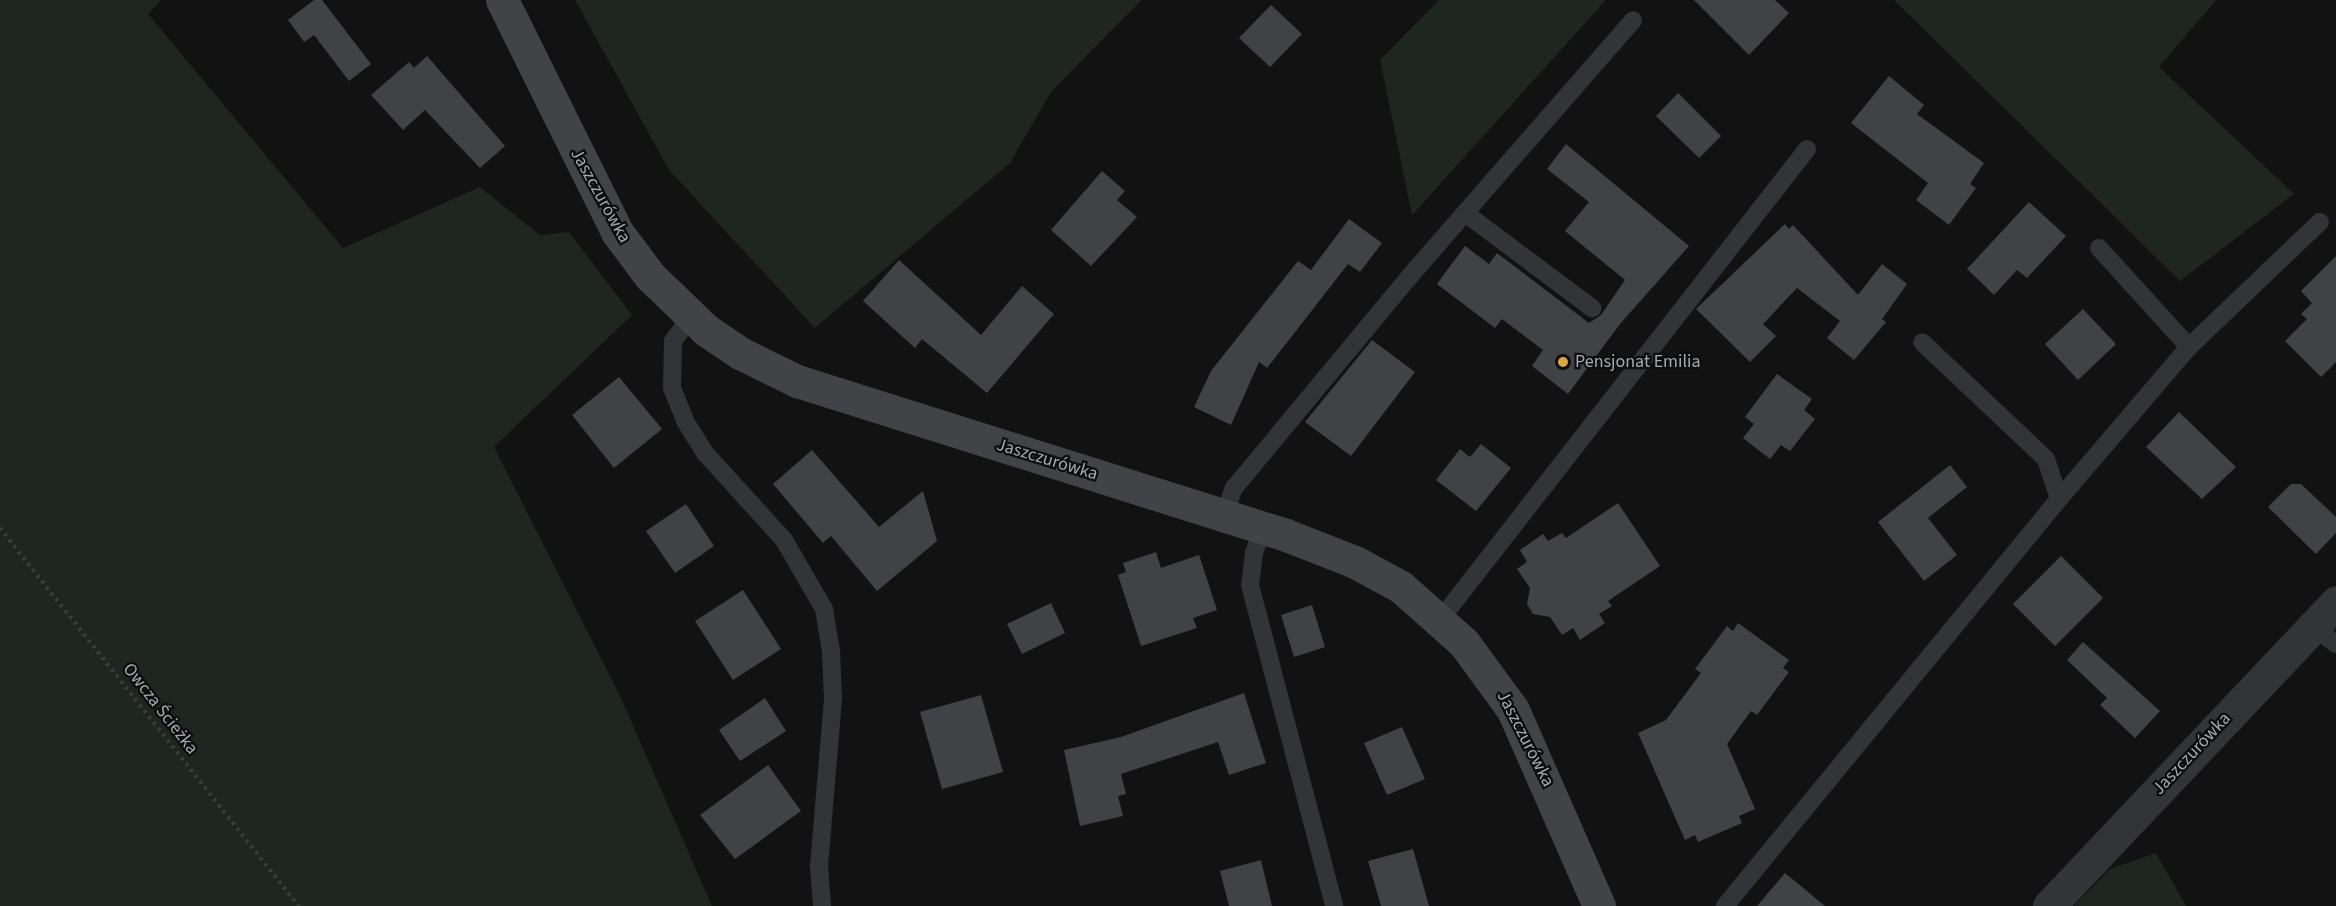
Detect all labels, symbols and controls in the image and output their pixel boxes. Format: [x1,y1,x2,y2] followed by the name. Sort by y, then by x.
[565,145,635,247] street label: Jaszczurówka
[1575,351,1701,373] place label: Pensjonat Emilia
[1556,355,1570,369] marker: Pensjonat Emilia
[994,434,1100,486] street label: Jaszczurówka
[118,659,202,759] street label: Owcza Ścieżka
[1492,687,1558,791] street label: Jaszczurówka
[2148,708,2236,800] street label: Jaszczurówka

